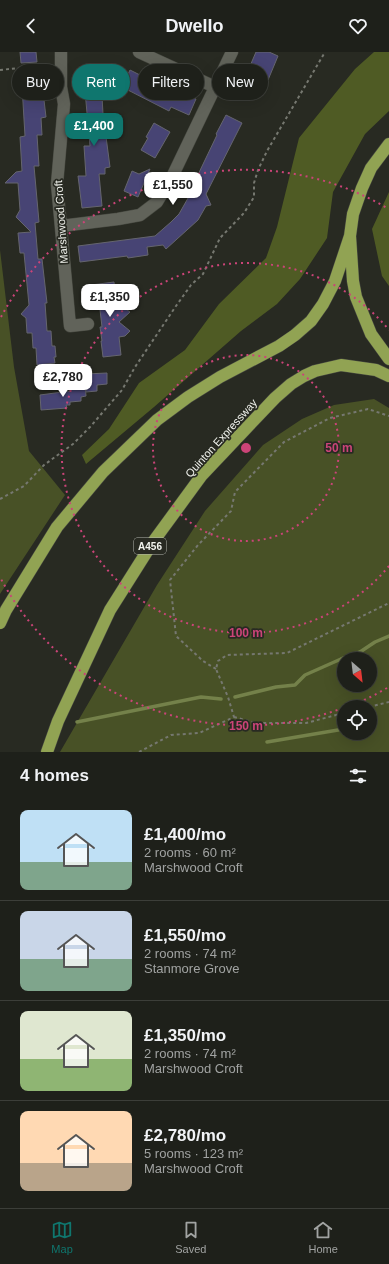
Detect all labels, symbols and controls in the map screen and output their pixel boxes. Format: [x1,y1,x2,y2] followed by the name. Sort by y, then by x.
[20,15,42,37] icon: back
[347,15,369,37] icon: heart
[165,16,224,36] text: Dwello
[12,64,64,100] chip: Buy
[72,64,130,100] chip: Rent
[138,64,204,100] chip: Filters
[212,64,268,100] chip: New
[61,113,127,147] pin: £1,400
[74,118,114,133] text: £1,400
[140,172,206,206] pin: £1,550
[153,177,193,192] text: £1,550
[52,180,70,264] street label: Marshwood Croft
[77,284,143,318] pin: £1,350
[90,289,130,304] text: £1,350
[30,364,96,398] pin: £2,780
[43,369,83,384] text: £2,780
[183,396,260,480] street label: Quinton Expressway
[239,441,253,455] centre of rings
[325,441,353,455] text: 50 m
[134,538,166,554] road number: A456
[229,626,263,640] text: 100 m
[337,652,377,692] north arrow
[337,652,377,740] map controls
[337,700,377,740] button: locate
[229,719,263,733] text: 150 m
[347,765,369,787] icon: filters
[20,766,89,785] text: 4 homes
[144,825,226,844] text: £1,400/mo
[52,826,100,874] icon: home
[144,845,236,860] text: 2 rooms · 60 m²
[144,860,243,875] text: Marshwood Croft
[144,926,226,945] text: £1,550/mo
[52,927,100,975] icon: home
[144,946,236,961] text: 2 rooms · 74 m²
[144,961,239,976] text: Stanmore Grove
[144,1026,226,1045] text: £1,350/mo
[52,1027,100,1075] icon: home
[144,1046,236,1061] text: 2 rooms · 74 m²
[144,1061,243,1076] text: Marshwood Croft
[144,1126,226,1145] text: £2,780/mo
[52,1127,100,1175] icon: home
[144,1146,243,1161] text: 5 rooms · 123 m²
[144,1161,243,1176] text: Marshwood Croft
[51,1219,73,1255] tab: Map
[175,1219,206,1255] tab: Saved
[309,1219,338,1255] tab: Home

